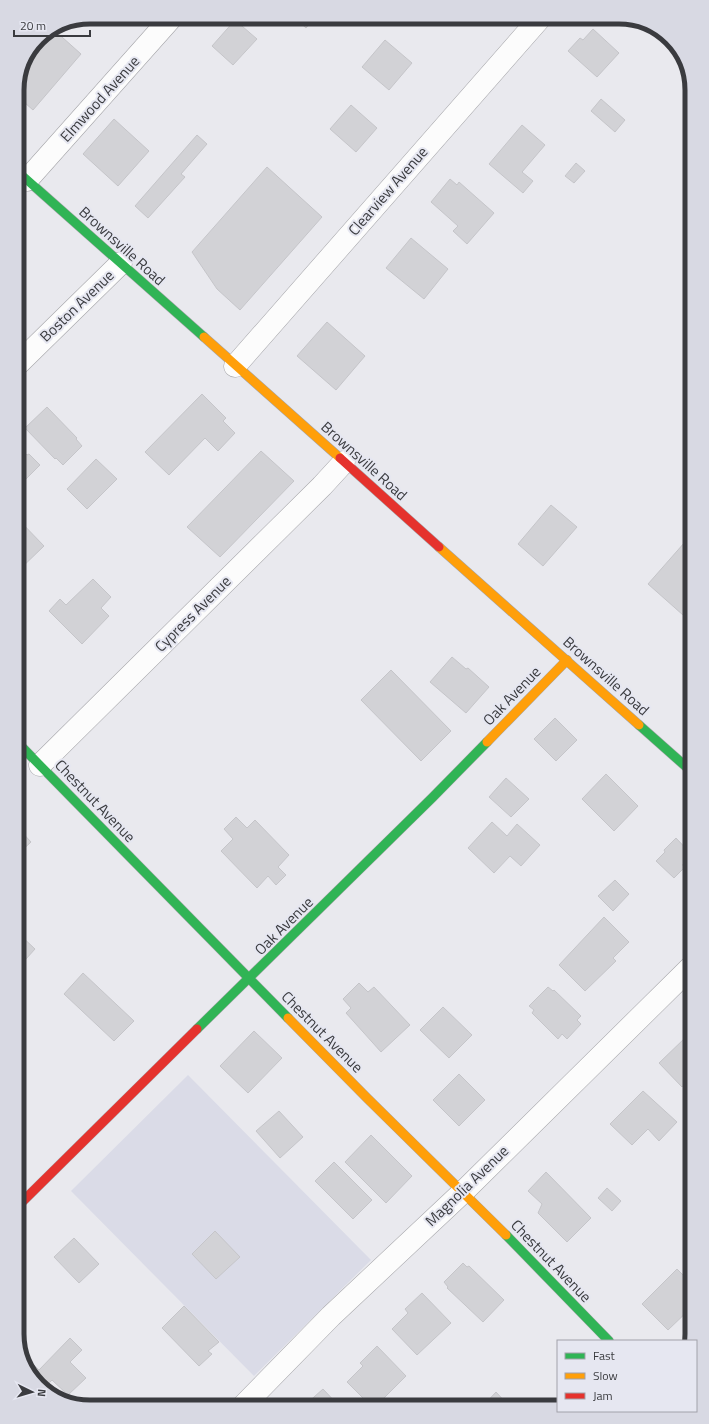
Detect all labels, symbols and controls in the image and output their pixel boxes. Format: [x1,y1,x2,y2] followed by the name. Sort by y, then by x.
[14,12,90,38] scale bar
[20,16,46,35] text: 20 m
[54,50,145,147] street label: Elmwood Avenue
[342,141,433,240] street label: Clearview Avenue
[74,201,171,291] street label: Brownsville Road
[34,264,119,347] street label: Boston Avenue
[316,416,413,506] street label: Brownsville Road
[149,570,236,657] street label: Cypress Avenue
[558,631,655,721] street label: Brownsville Road
[477,661,546,731] street label: Oak Avenue
[50,754,141,847] street label: Chestnut Avenue
[249,891,318,960] street label: Oak Avenue
[276,985,369,1078] street label: Chestnut Avenue
[420,1140,514,1232] street label: Magnolia Avenue
[506,1214,597,1307] street label: Chestnut Avenue
[557,1340,697,1412] legend
[593,1346,616,1365] text: Fast
[593,1366,618,1385] text: Slow
[12,1372,52,1412] north arrow
[593,1386,613,1405] text: Jam
[34,1388,50,1397] text: N

